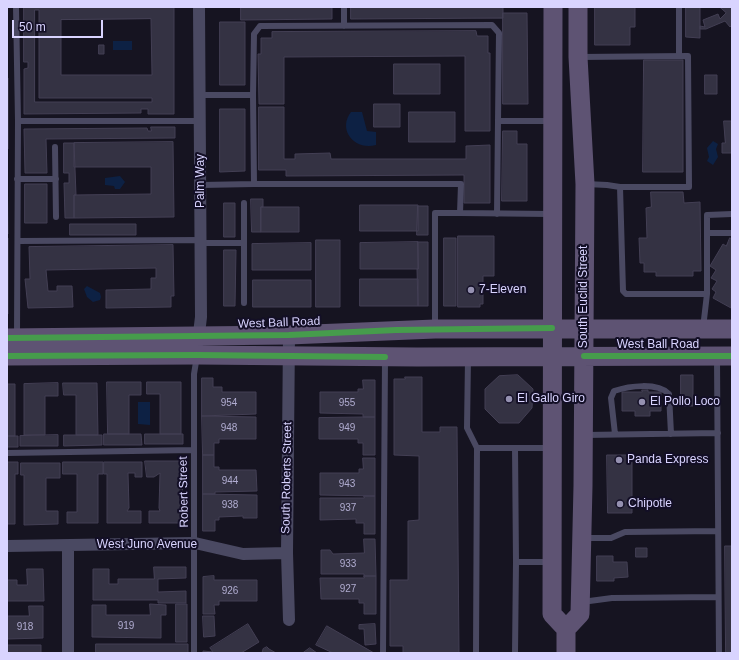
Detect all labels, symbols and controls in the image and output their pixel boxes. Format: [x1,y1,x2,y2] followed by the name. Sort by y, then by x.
[14,12,105,38] scale bar
[19,20,46,34] text: 50 m
[194,154,208,208] street label: Palm Way
[577,246,591,348] street label: South Euclid Street
[479,283,526,297] place label: 7-Eleven
[466,285,476,295] marker: 7-Eleven
[238,314,320,332] street label: West Ball Road
[617,338,699,352] street label: West Ball Road
[517,392,585,406] place label: El Gallo Giro
[504,394,514,404] marker: El Gallo Giro
[650,395,720,409] place label: El Pollo Loco
[221,397,237,409] house number: 954
[339,397,355,409] house number: 955
[637,397,647,407] marker: El Pollo Loco
[221,422,237,434] house number: 948
[279,422,295,534] street label: South Roberts Street
[339,422,355,434] house number: 949
[627,453,708,467] place label: Panda Express
[614,455,624,465] marker: Panda Express
[176,456,192,528] street label: Robert Street
[222,475,238,487] house number: 944
[339,478,355,490] house number: 943
[628,497,672,511] place label: Chipotle
[222,499,238,511] house number: 938
[615,499,625,509] marker: Chipotle
[340,502,356,514] house number: 937
[97,538,197,552] street label: West Juno Avenue
[340,558,356,570] house number: 933
[340,583,356,595] house number: 927
[222,585,238,597] house number: 926
[118,620,134,632] house number: 919
[17,621,33,633] house number: 918

